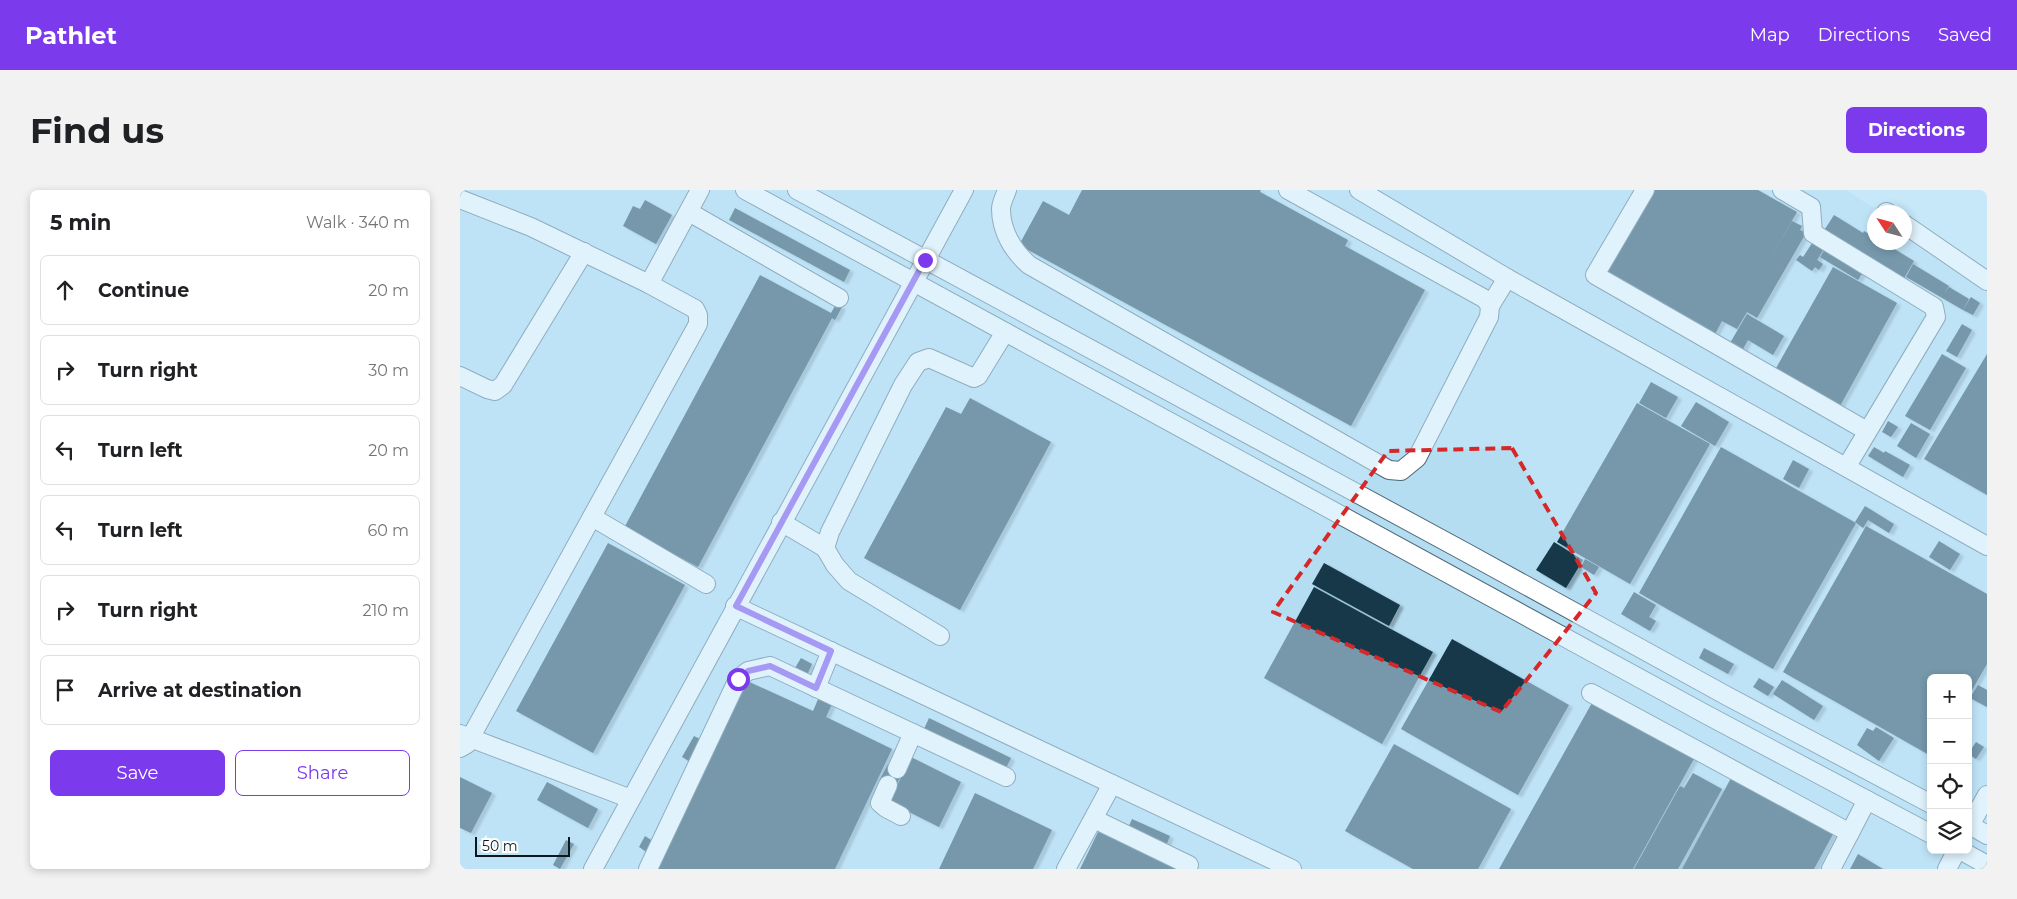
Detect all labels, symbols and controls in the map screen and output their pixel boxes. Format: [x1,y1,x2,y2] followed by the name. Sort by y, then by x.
[25,21,117,50] text: Pathlet
[1750,24,1790,46] text: Map
[1818,24,1910,46] text: Directions
[1938,24,1992,46] text: Saved
[1846,107,1987,153] button: Directions
[30,109,164,152] text: Find us
[1867,205,1912,250] north arrow
[50,210,111,235] text: 5 min
[306,213,410,232] text: Walk · 340 m
[914,249,937,272] route end
[51,276,79,304] icon: ahead
[98,279,189,302] text: Continue
[368,281,409,300] text: 20 m
[51,356,79,384] icon: right
[98,359,198,382] text: Turn right
[368,361,409,380] text: 30 m
[51,436,79,464] icon: left
[98,439,183,462] text: Turn left
[368,441,409,460] text: 20 m
[51,516,79,544] icon: left
[98,519,183,542] text: Turn left
[367,521,409,540] text: 60 m
[51,596,79,624] icon: right
[98,599,198,622] text: Turn right
[362,601,409,620] text: 210 m
[727,668,750,691] route start
[1927,674,1972,854] map controls
[1927,674,1972,719] button: +
[51,676,79,704] icon: arrive
[98,679,302,702] text: Arrive at destination
[1927,719,1972,764] button: −
[50,750,225,796] button: Save
[235,750,410,796] button: Share
[1927,764,1972,809] button: locate
[1927,809,1972,854] button: layers
[475,834,570,857] scale bar
[482,837,518,855] text: 50 m

